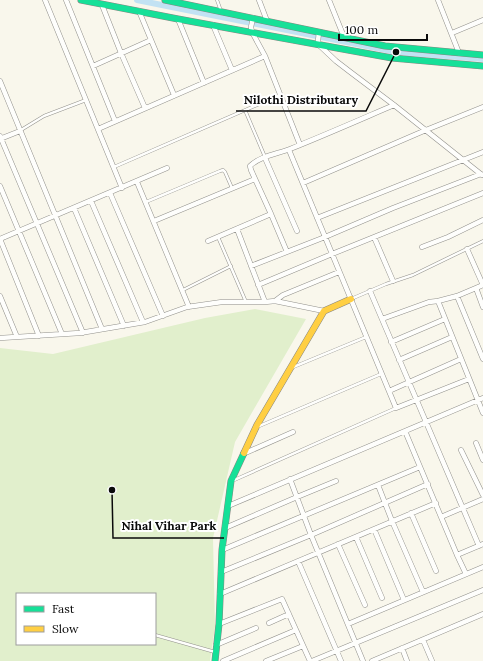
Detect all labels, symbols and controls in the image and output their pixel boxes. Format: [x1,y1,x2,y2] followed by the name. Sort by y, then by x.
[339,16,427,42] scale bar
[345,22,378,37] text: 100 m
[236,87,366,111] callout: Nilothi Distributary
[244,92,359,107] text: Nilothi Distributary
[113,514,224,538] callout: Nihal Vihar Park
[122,518,216,533] text: Nihal Vihar Park
[16,593,156,645] legend
[52,601,75,616] text: Fast
[52,621,79,636] text: Slow

